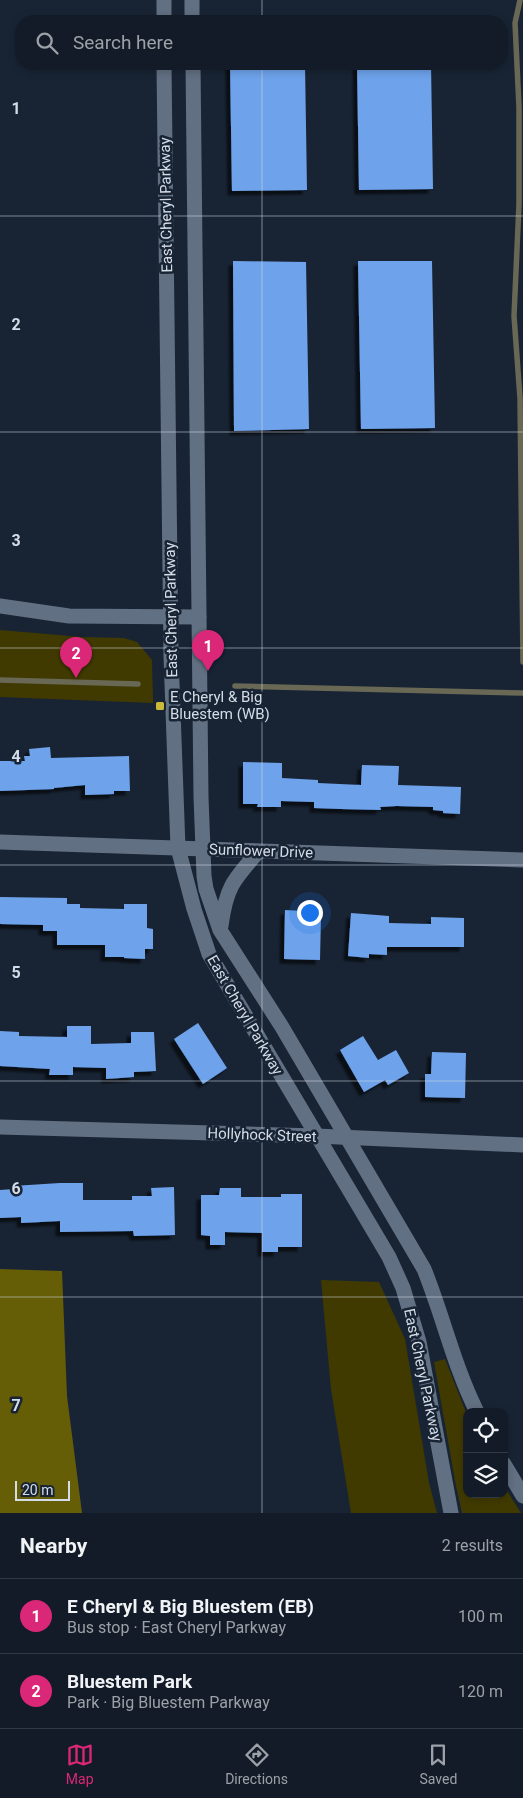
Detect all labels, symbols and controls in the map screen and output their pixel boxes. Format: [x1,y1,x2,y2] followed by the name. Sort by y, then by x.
[15,15,508,70] search box
[33,29,61,57] icon: search
[73,31,173,54] text: Search here
[11,99,21,118] text: 1
[156,137,176,273] street label: East Cheryl Parkway
[11,315,21,334] text: 2
[11,531,21,550] text: 3
[161,542,181,678] street label: East Cheryl Parkway
[192,630,224,671] pin: 1
[60,637,92,678] pin: 2
[170,688,270,723] place label: E Cheryl & Big Bluestem (WB)
[154,700,166,712] marker: E Cheryl & Big Bluestem (WB)
[11,747,21,766] text: 4
[209,840,313,862] street label: Sunflower Drive
[297,900,323,926] your location
[203,952,287,1078] street label: East Cheryl Parkway
[11,963,21,982] text: 5
[207,1124,317,1146] street label: Hollyhock Street
[11,1179,21,1198] text: 6
[400,1307,446,1443] street label: East Cheryl Parkway
[11,1396,21,1415] text: 7
[463,1408,508,1498] map controls
[463,1408,508,1453] button: locate
[463,1453,508,1498] button: layers
[15,1478,70,1501] scale bar
[22,1482,54,1498] text: 20 m
[20,1534,87,1558] text: Nearby
[442,1536,503,1555] text: 2 results
[67,1595,314,1618] text: E Cheryl & Big Bluestem (EB)
[31,1607,41,1626] text: 1
[458,1607,503,1626] text: 100 m
[67,1618,286,1637] text: Bus stop · East Cheryl Parkway
[67,1670,192,1693] text: Bluestem Park
[31,1682,41,1701] text: 2
[458,1682,503,1701] text: 120 m
[67,1693,270,1712] text: Park · Big Bluestem Parkway
[66,1741,94,1787] tab: Map
[225,1741,288,1787] tab: Directions
[419,1741,457,1787] tab: Saved

